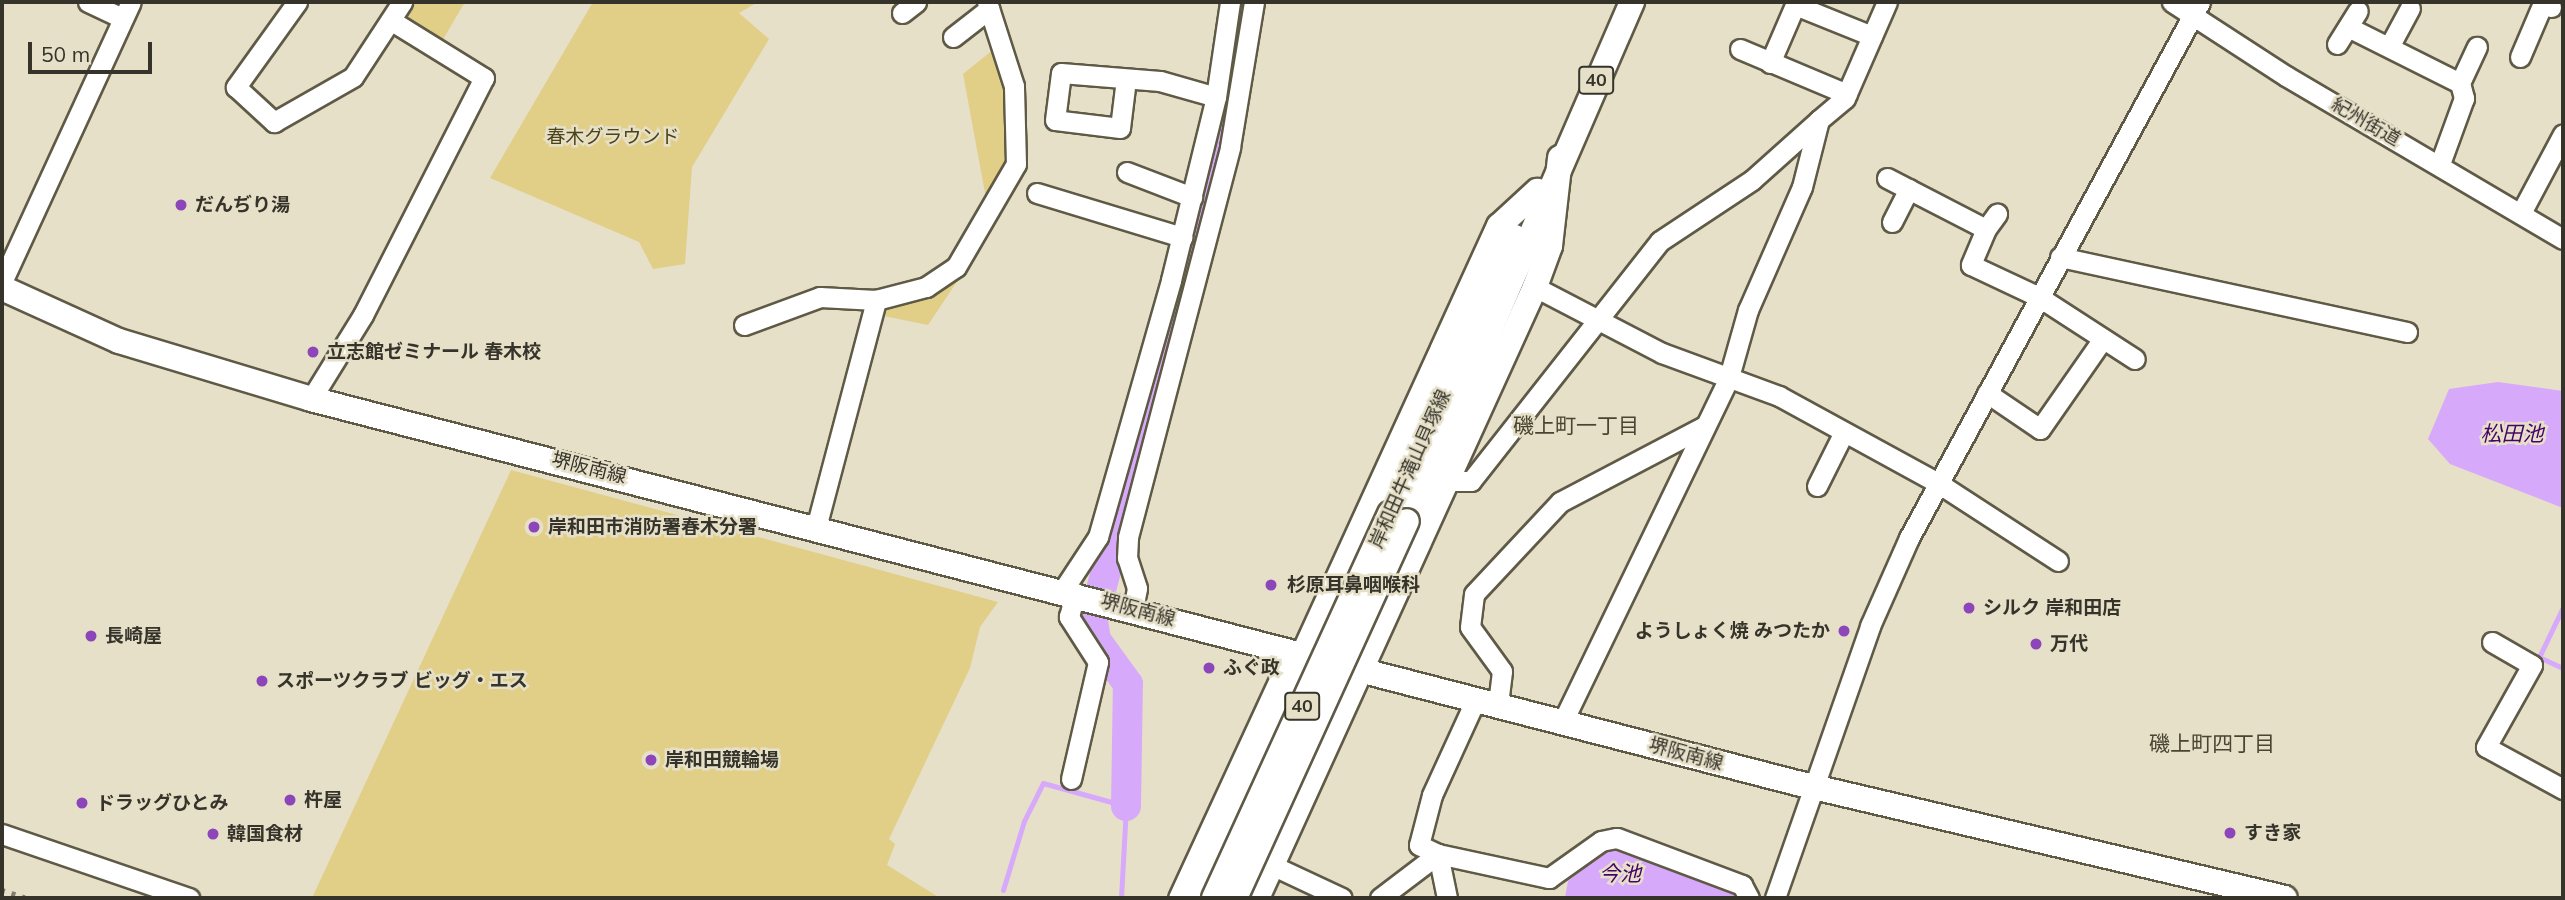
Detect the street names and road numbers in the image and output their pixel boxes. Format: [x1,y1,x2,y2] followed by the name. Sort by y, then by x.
[1577,66,1615,94] road number: 40
[2327,93,2405,151] street label: 紀州街道
[1365,386,1455,552] street label: 岸和田牛滝山貝塚線
[549,448,629,488] street label: 堺阪南線
[1098,589,1178,631] street label: 堺阪南線
[1283,692,1321,720] road number: 40
[1646,733,1726,775] street label: 堺阪南線

